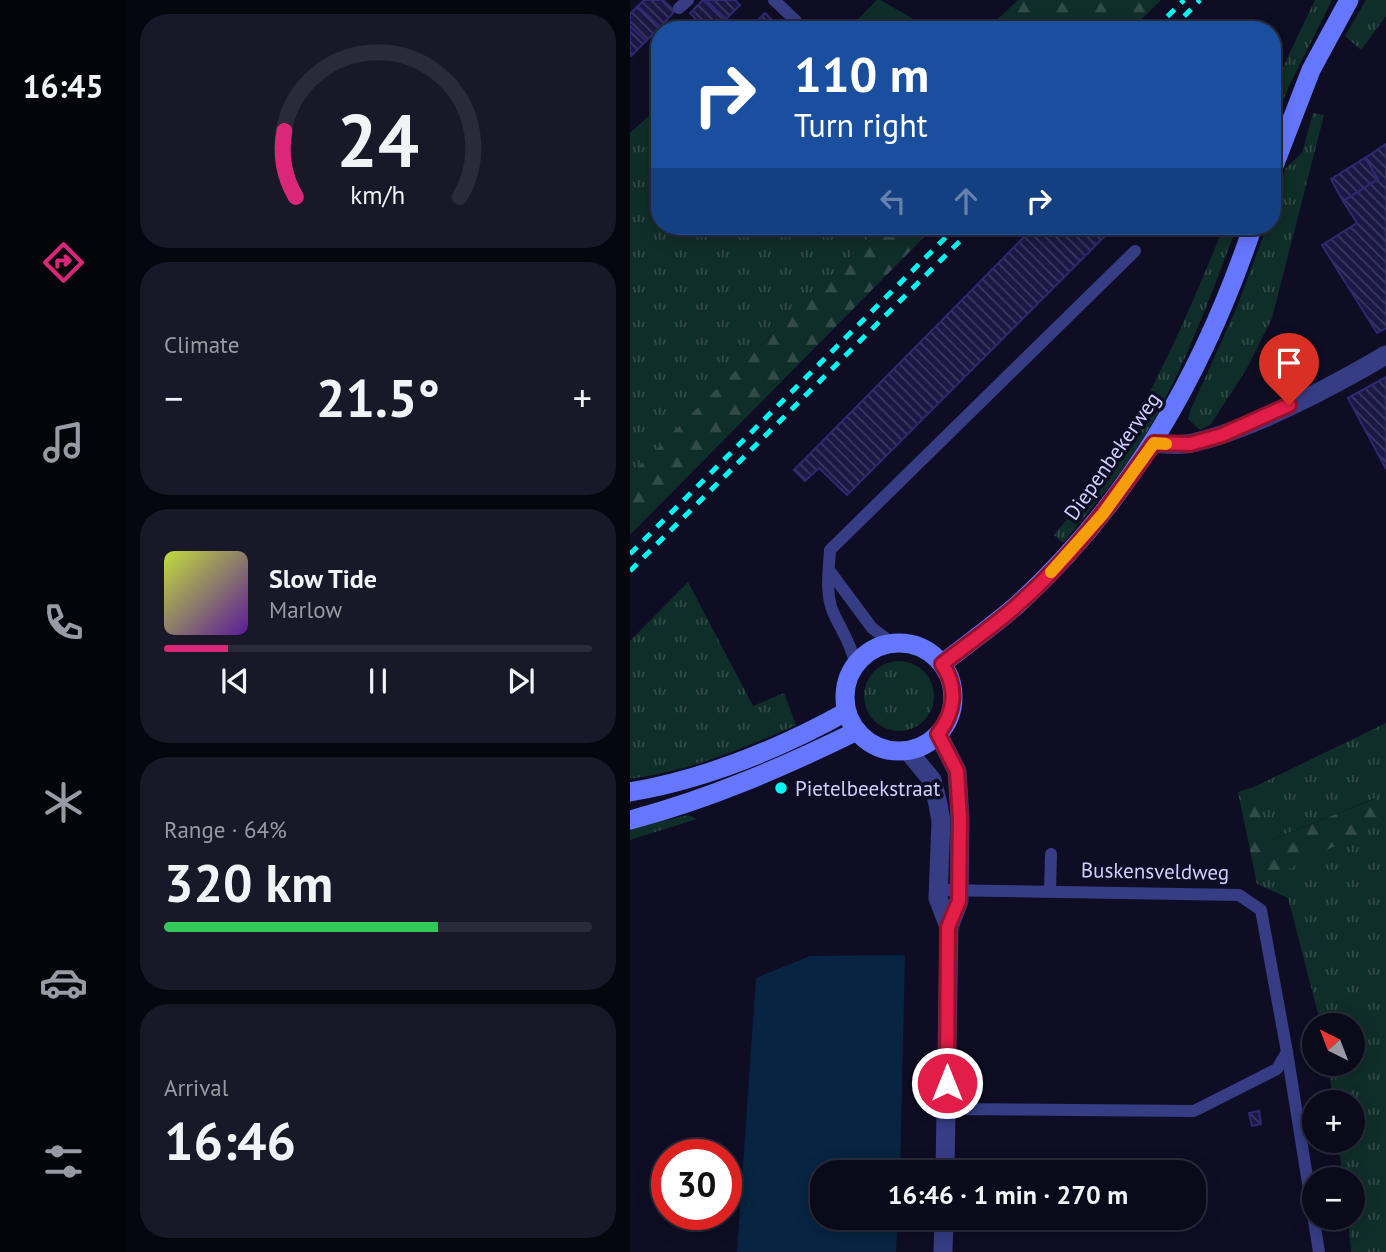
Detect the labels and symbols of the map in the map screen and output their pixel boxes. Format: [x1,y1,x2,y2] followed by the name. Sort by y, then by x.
[1259,333,1319,405] pin
[1058,387,1166,525] street label: Diepenbekerweg
[795,775,940,802] place label: Pietelbeekstraat
[773,780,789,796] marker: Pietelbeekstraat
[1081,856,1229,886] street label: Buskensveldweg
[1302,1013,1365,1076] north arrow
[910,1046,984,1120] position arrow
[651,1139,742,1230] speed limit sign: 30

